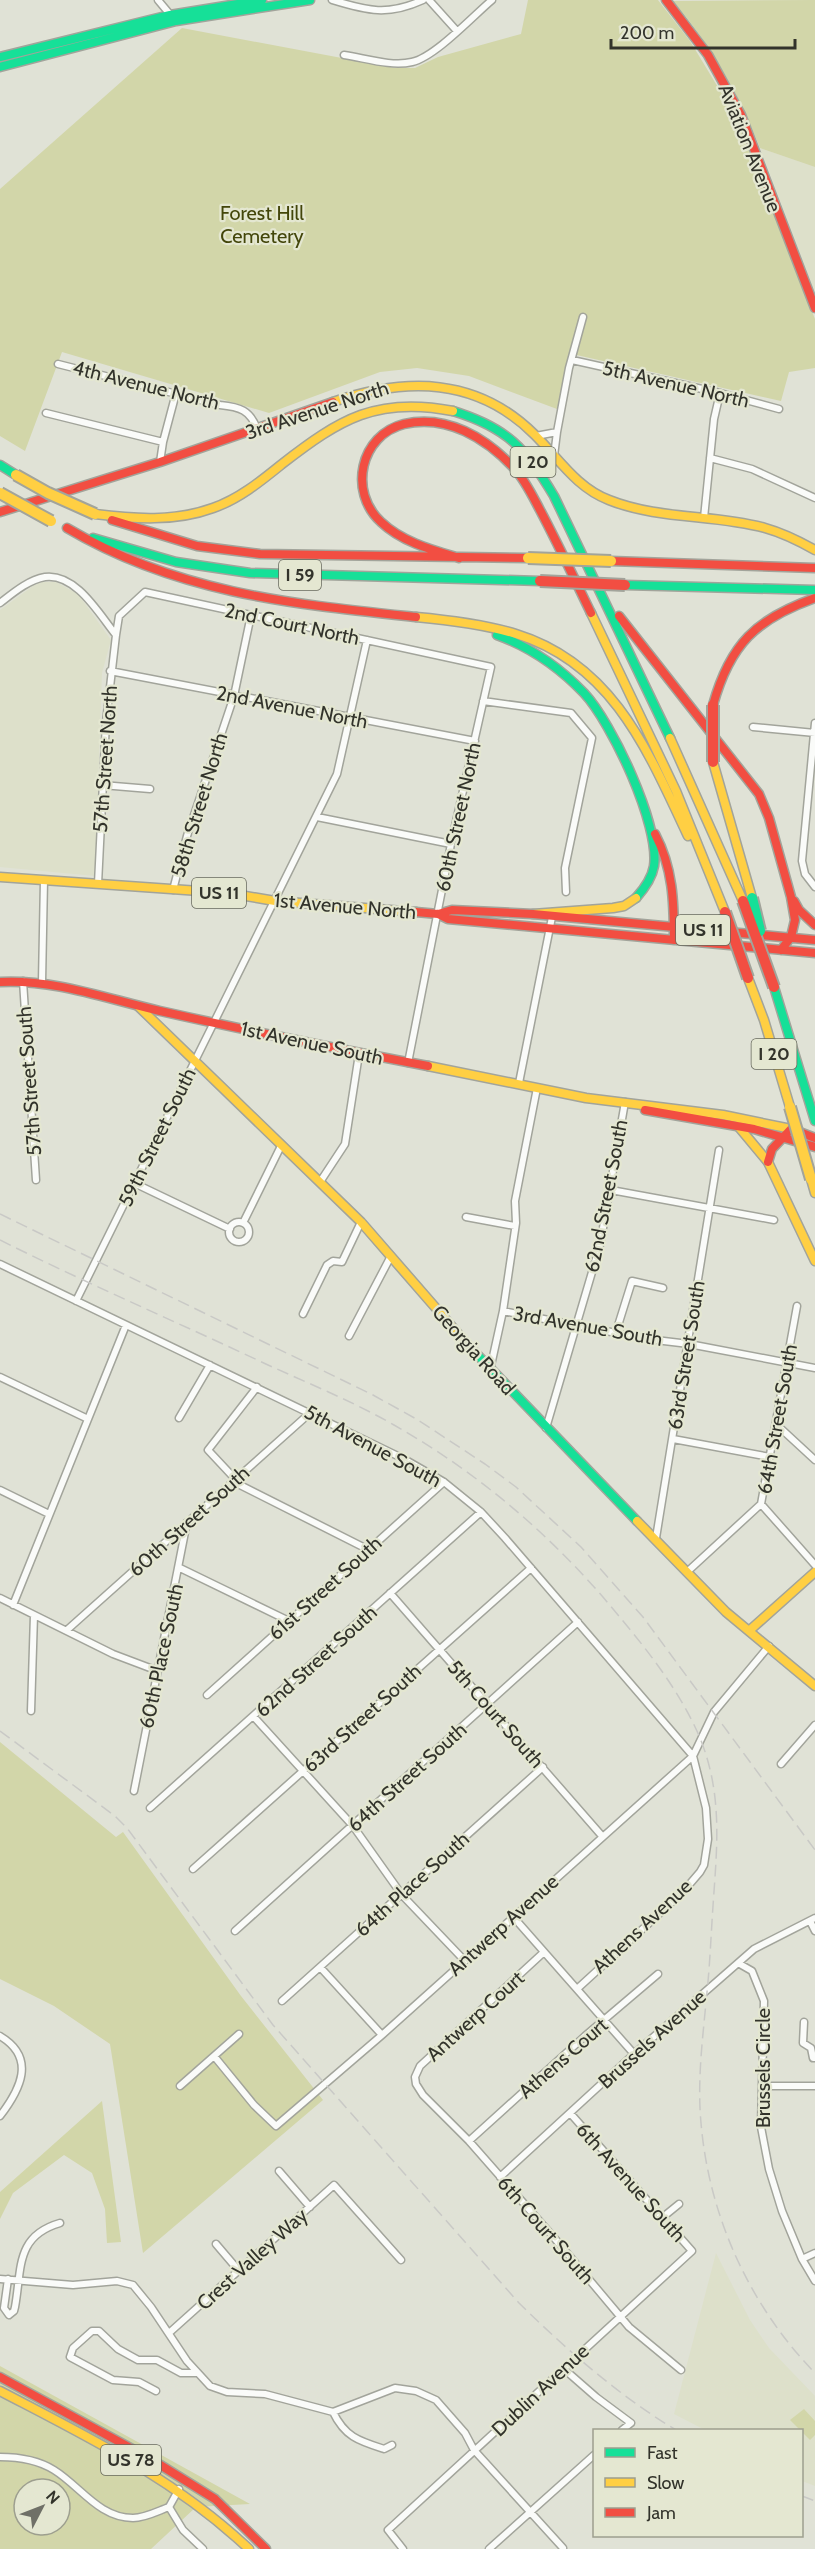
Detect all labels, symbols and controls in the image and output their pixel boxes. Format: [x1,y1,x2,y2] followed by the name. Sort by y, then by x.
[611,12,796,50] scale bar
[620,22,674,44] text: 200 m
[713,80,787,216] street label: Aviation Avenue
[220,201,304,248] park label: Forest Hill Cemetery
[70,355,222,415] street label: 4th Avenue North
[600,355,752,413] street label: 5th Avenue North
[242,376,392,444] street label: 3rd Avenue North
[510,447,556,477] road number: I 20
[279,560,321,590] road number: I 59
[222,598,362,650] street label: 2nd Court North
[214,681,370,733] street label: 2nd Avenue North
[88,685,122,833] street label: 57th Street North
[166,730,232,880] street label: 58th Street North
[430,740,486,894] street label: 60th Street North
[192,878,246,908] road number: US 11
[273,888,417,924] street label: 1st Avenue North
[676,915,730,945] road number: US 11
[12,1006,46,1156] street label: 57th Street South
[239,1016,385,1070] street label: 1st Avenue South
[752,1039,796,1069] road number: I 20
[113,1064,201,1210] street label: 59th Street South
[579,1118,633,1274] street label: 62nd Street South
[662,1279,710,1431] street label: 63rd Street South
[427,1300,521,1400] street label: Georgia Road
[511,1301,665,1351] street label: 3rd Avenue South
[752,1342,802,1496] street label: 64th Street South
[300,1400,446,1492] street label: 5th Avenue South
[124,1461,254,1581] street label: 60th Street South
[264,1531,386,1645] street label: 61st Street South
[134,1581,188,1731] street label: 60th Place South
[250,1600,382,1722] street label: 62nd Street South
[443,1655,549,1773] street label: 5th Court South
[298,1659,426,1777] street label: 63rd Street South
[343,1717,471,1837] street label: 64th Street South
[350,1827,474,1941] street label: 64th Place South
[443,1869,563,1981] street label: Antwerp Avenue
[587,1874,697,1978] street label: Athens Avenue
[421,1966,529,2066] street label: Antwerp Court
[593,1984,711,2094] street label: Brussels Avenue
[751,2008,775,2128] street label: Brussels Circle
[514,2013,613,2103] street label: Athens Court
[571,2117,691,2247] street label: 6th Avenue South
[493,2171,599,2289] street label: 6th Court South
[192,2203,312,2315] street label: Crest Valley Way
[486,2339,594,2441] street label: Dublin Avenue
[593,2429,803,2537] legend
[647,2442,678,2464] text: Fast
[101,2445,161,2475] road number: US 78
[647,2472,684,2494] text: Slow
[12,2477,72,2537] north arrow
[42,2487,64,2508] text: N
[646,2502,676,2524] text: Jam

